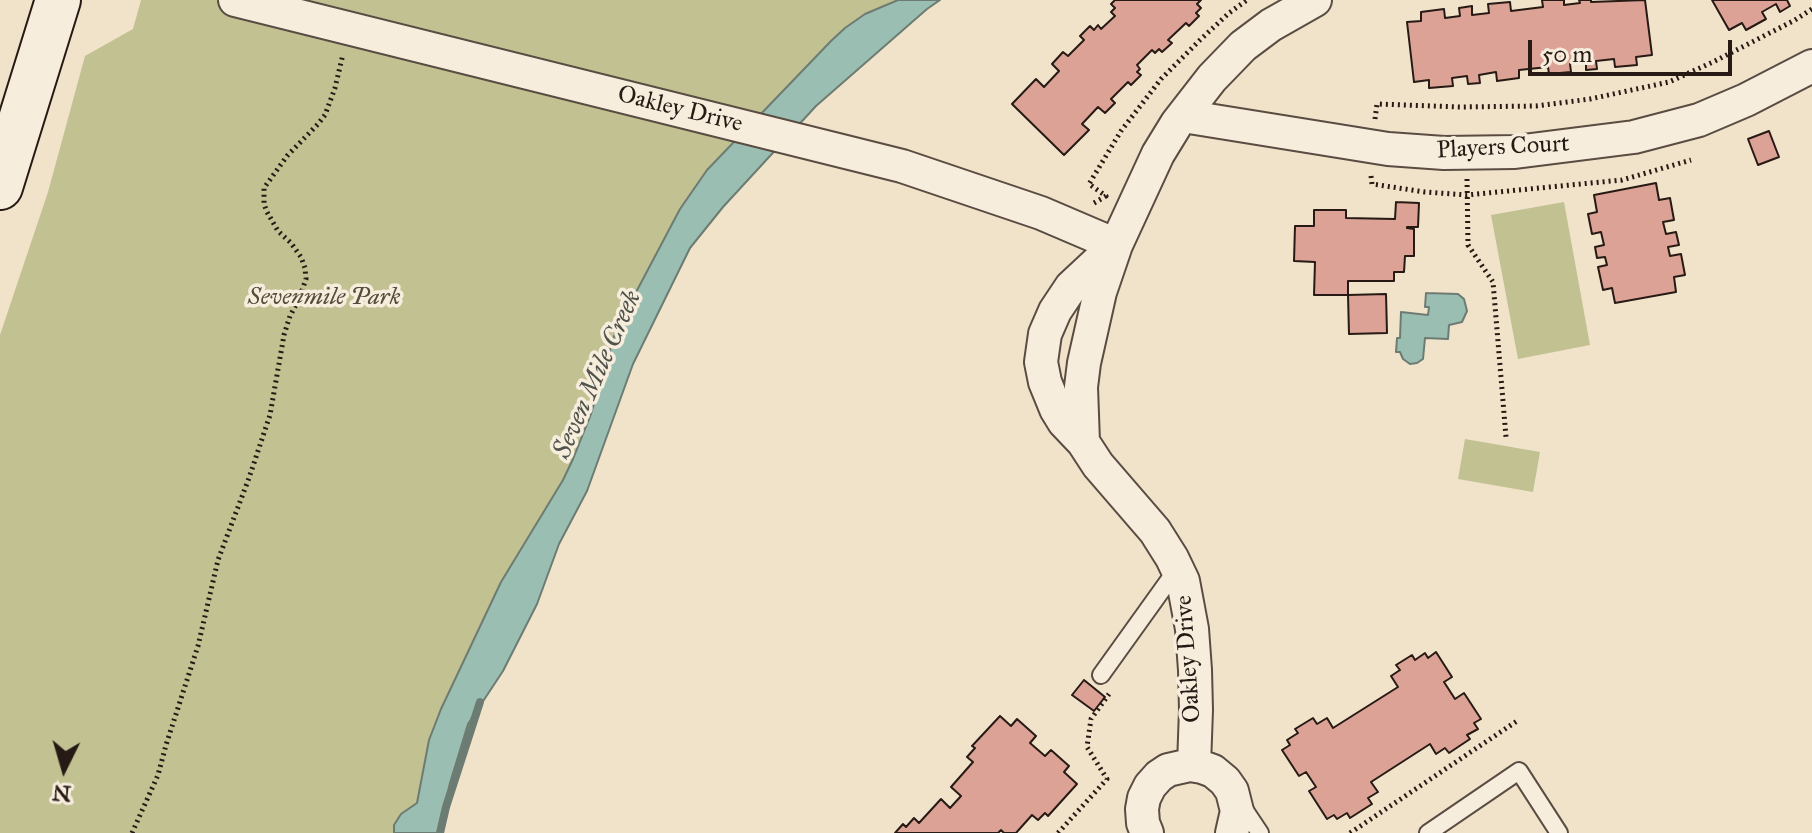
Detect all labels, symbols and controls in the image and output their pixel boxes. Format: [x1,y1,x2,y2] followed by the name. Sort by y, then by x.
[1532,24,1736,74] scale bar
[1542,39,1592,69] text: 50 m
[615,81,745,139] street label: Oakley Drive
[1436,130,1570,166] street label: Players Court
[248,284,400,312] park label: Sevenmile Park
[547,286,649,464] water label: Seven Mile Creek
[1170,594,1208,724] street label: Oakley Drive
[24,729,104,809] north arrow
[51,779,72,808] text: N

